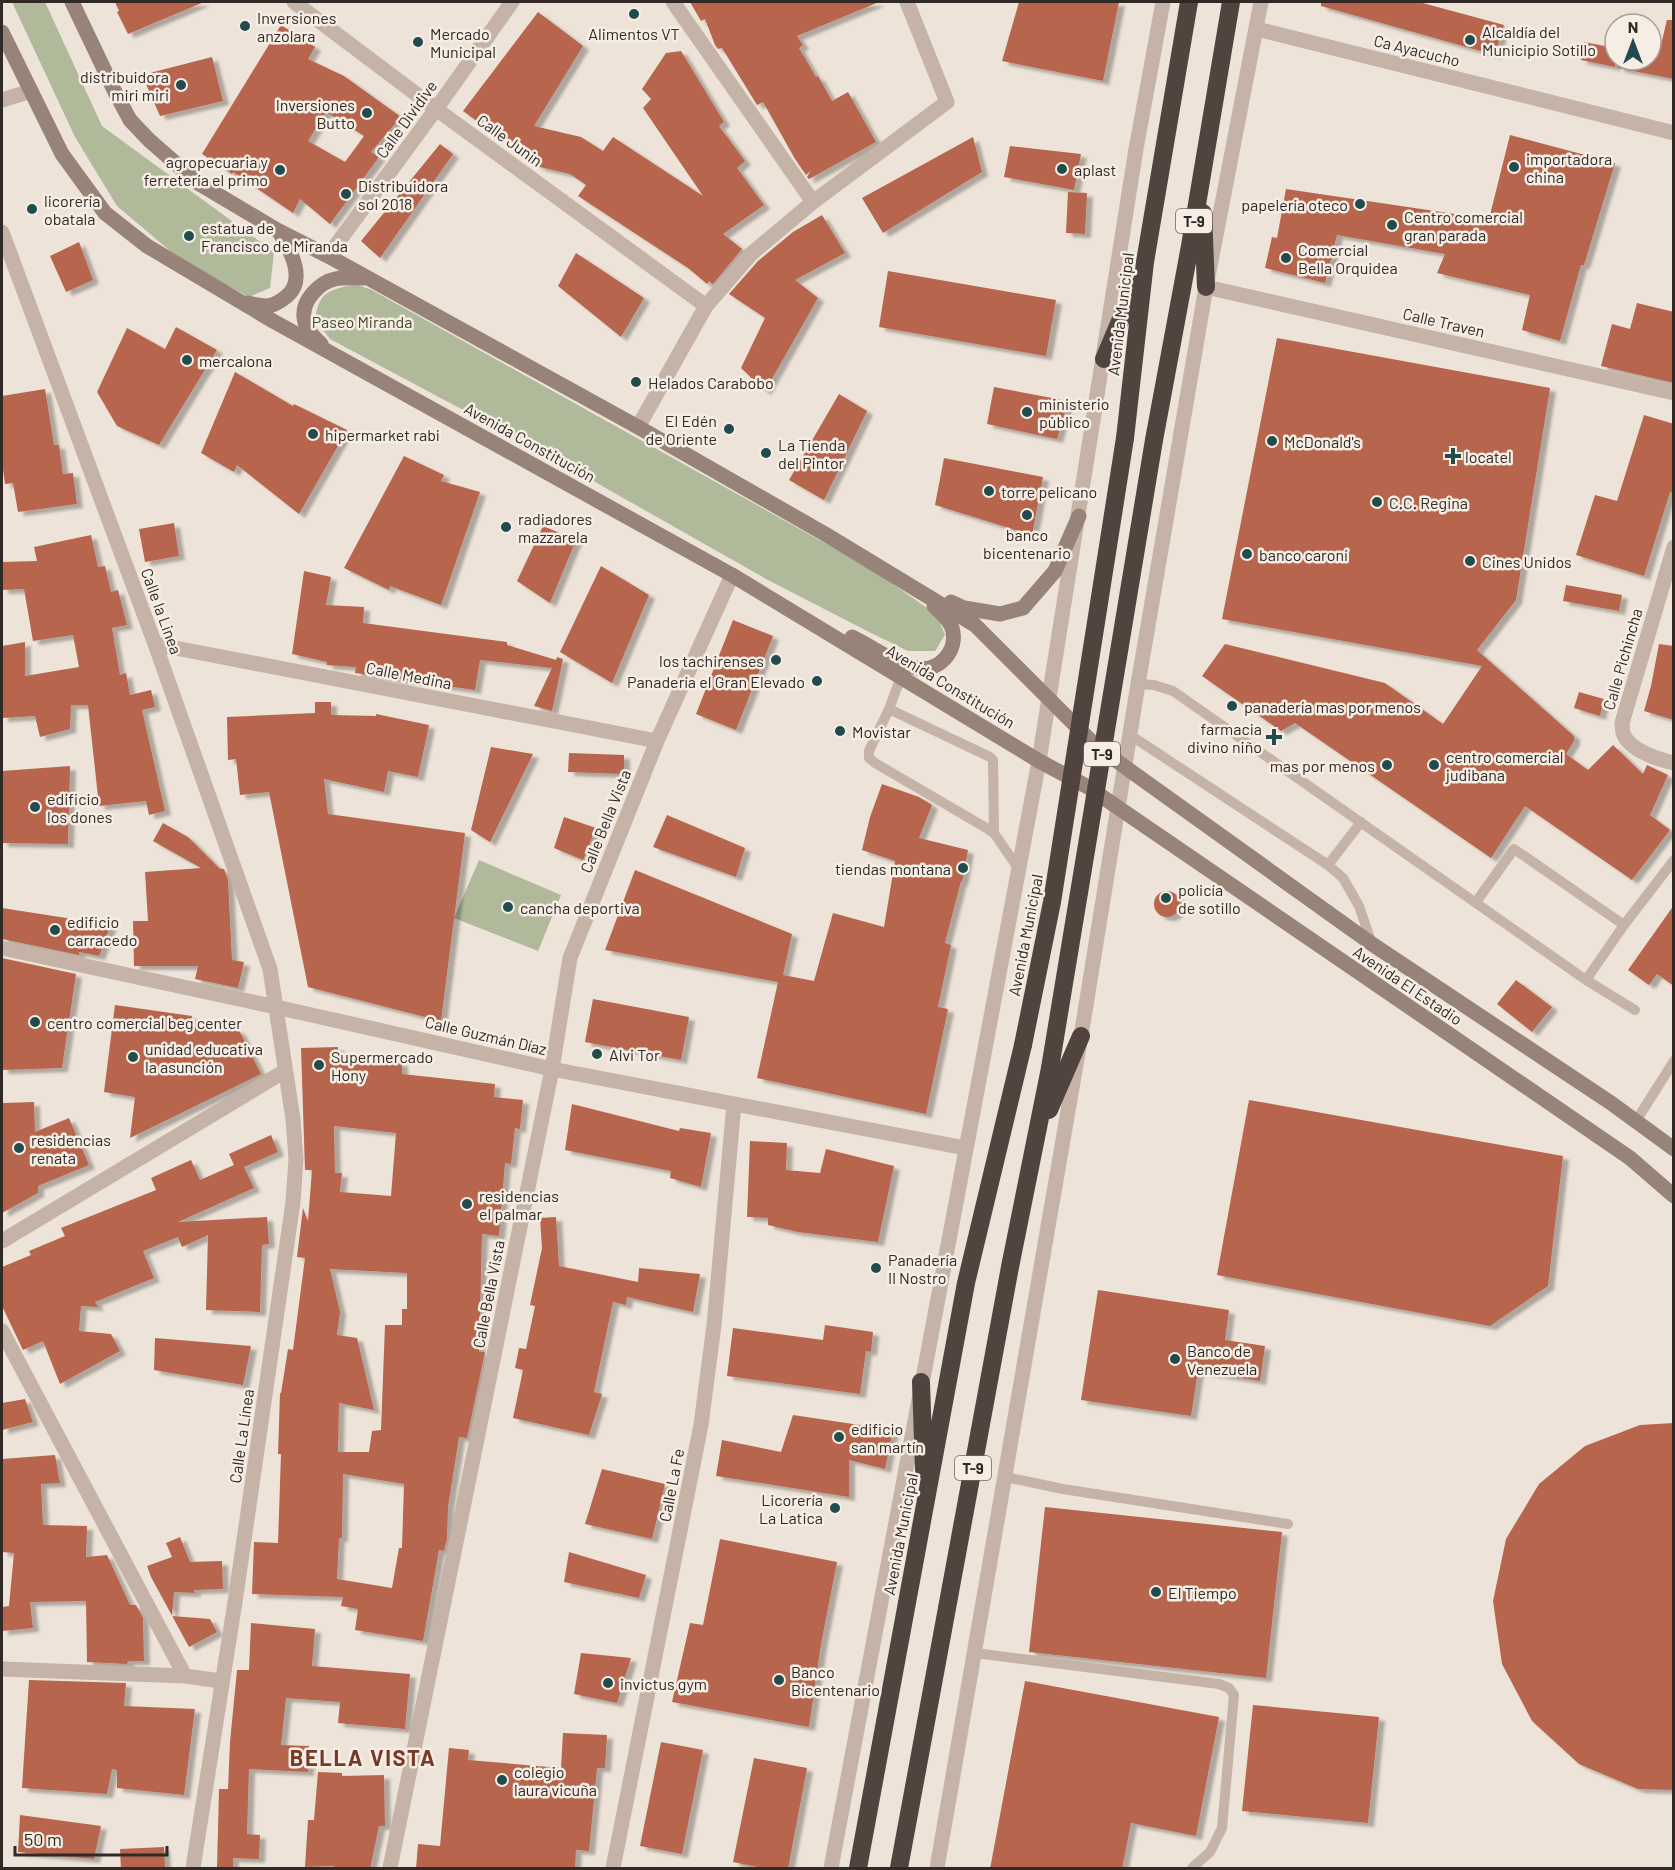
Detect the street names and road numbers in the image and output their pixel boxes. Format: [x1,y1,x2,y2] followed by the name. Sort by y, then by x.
[1372,30,1462,70] street label: Ca Ayacucho
[372,77,440,161] street label: Calle Dividive
[474,110,546,170] street label: Calle Junin
[1176,209,1212,233] road number: T-9
[1103,251,1137,377] street label: Avenida Municipal
[1401,303,1487,341] street label: Calle Traven
[461,398,599,486] street label: Avenida Constitución
[138,565,186,657] street label: Calle la Linea
[1598,606,1646,712] street label: Calle Pichincha
[883,640,1019,732] street label: Avenida Constitución
[365,657,453,693] street label: Calle Medina
[1084,742,1120,766] road number: T-9
[576,767,634,875] street label: Calle Bella Vista
[1004,872,1046,998] street label: Avenida Municipal
[1350,942,1466,1028] street label: Avenida El Estadio
[423,1012,549,1058] street label: Calle Guzmán Díaz
[468,1239,508,1349] street label: Calle Bella Vista
[225,1388,257,1484] street label: Calle La Línea
[655,1447,687,1523] street label: Calle La Fe
[955,1456,991,1480] road number: T-9
[879,1471,921,1597] street label: Avenida Municipal

